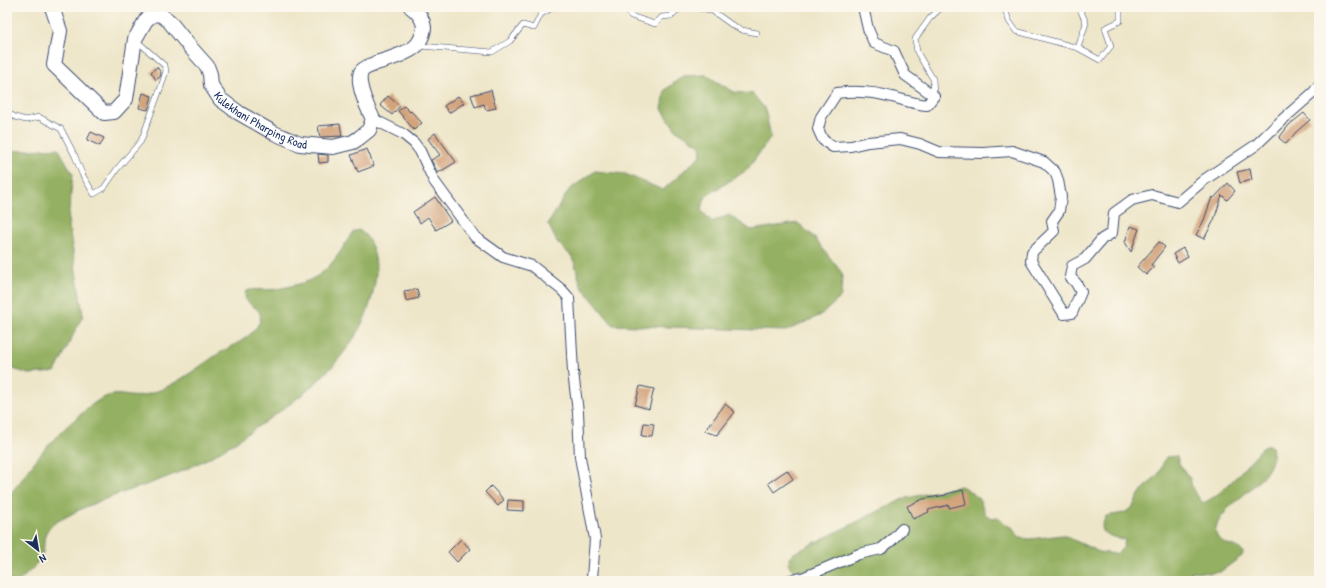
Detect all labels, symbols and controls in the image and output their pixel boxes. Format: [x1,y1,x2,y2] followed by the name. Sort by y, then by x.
[210,88,308,153] street label: Kulekhani Pharping Road
[18,530,58,570] north arrow
[37,551,49,566] text: N

